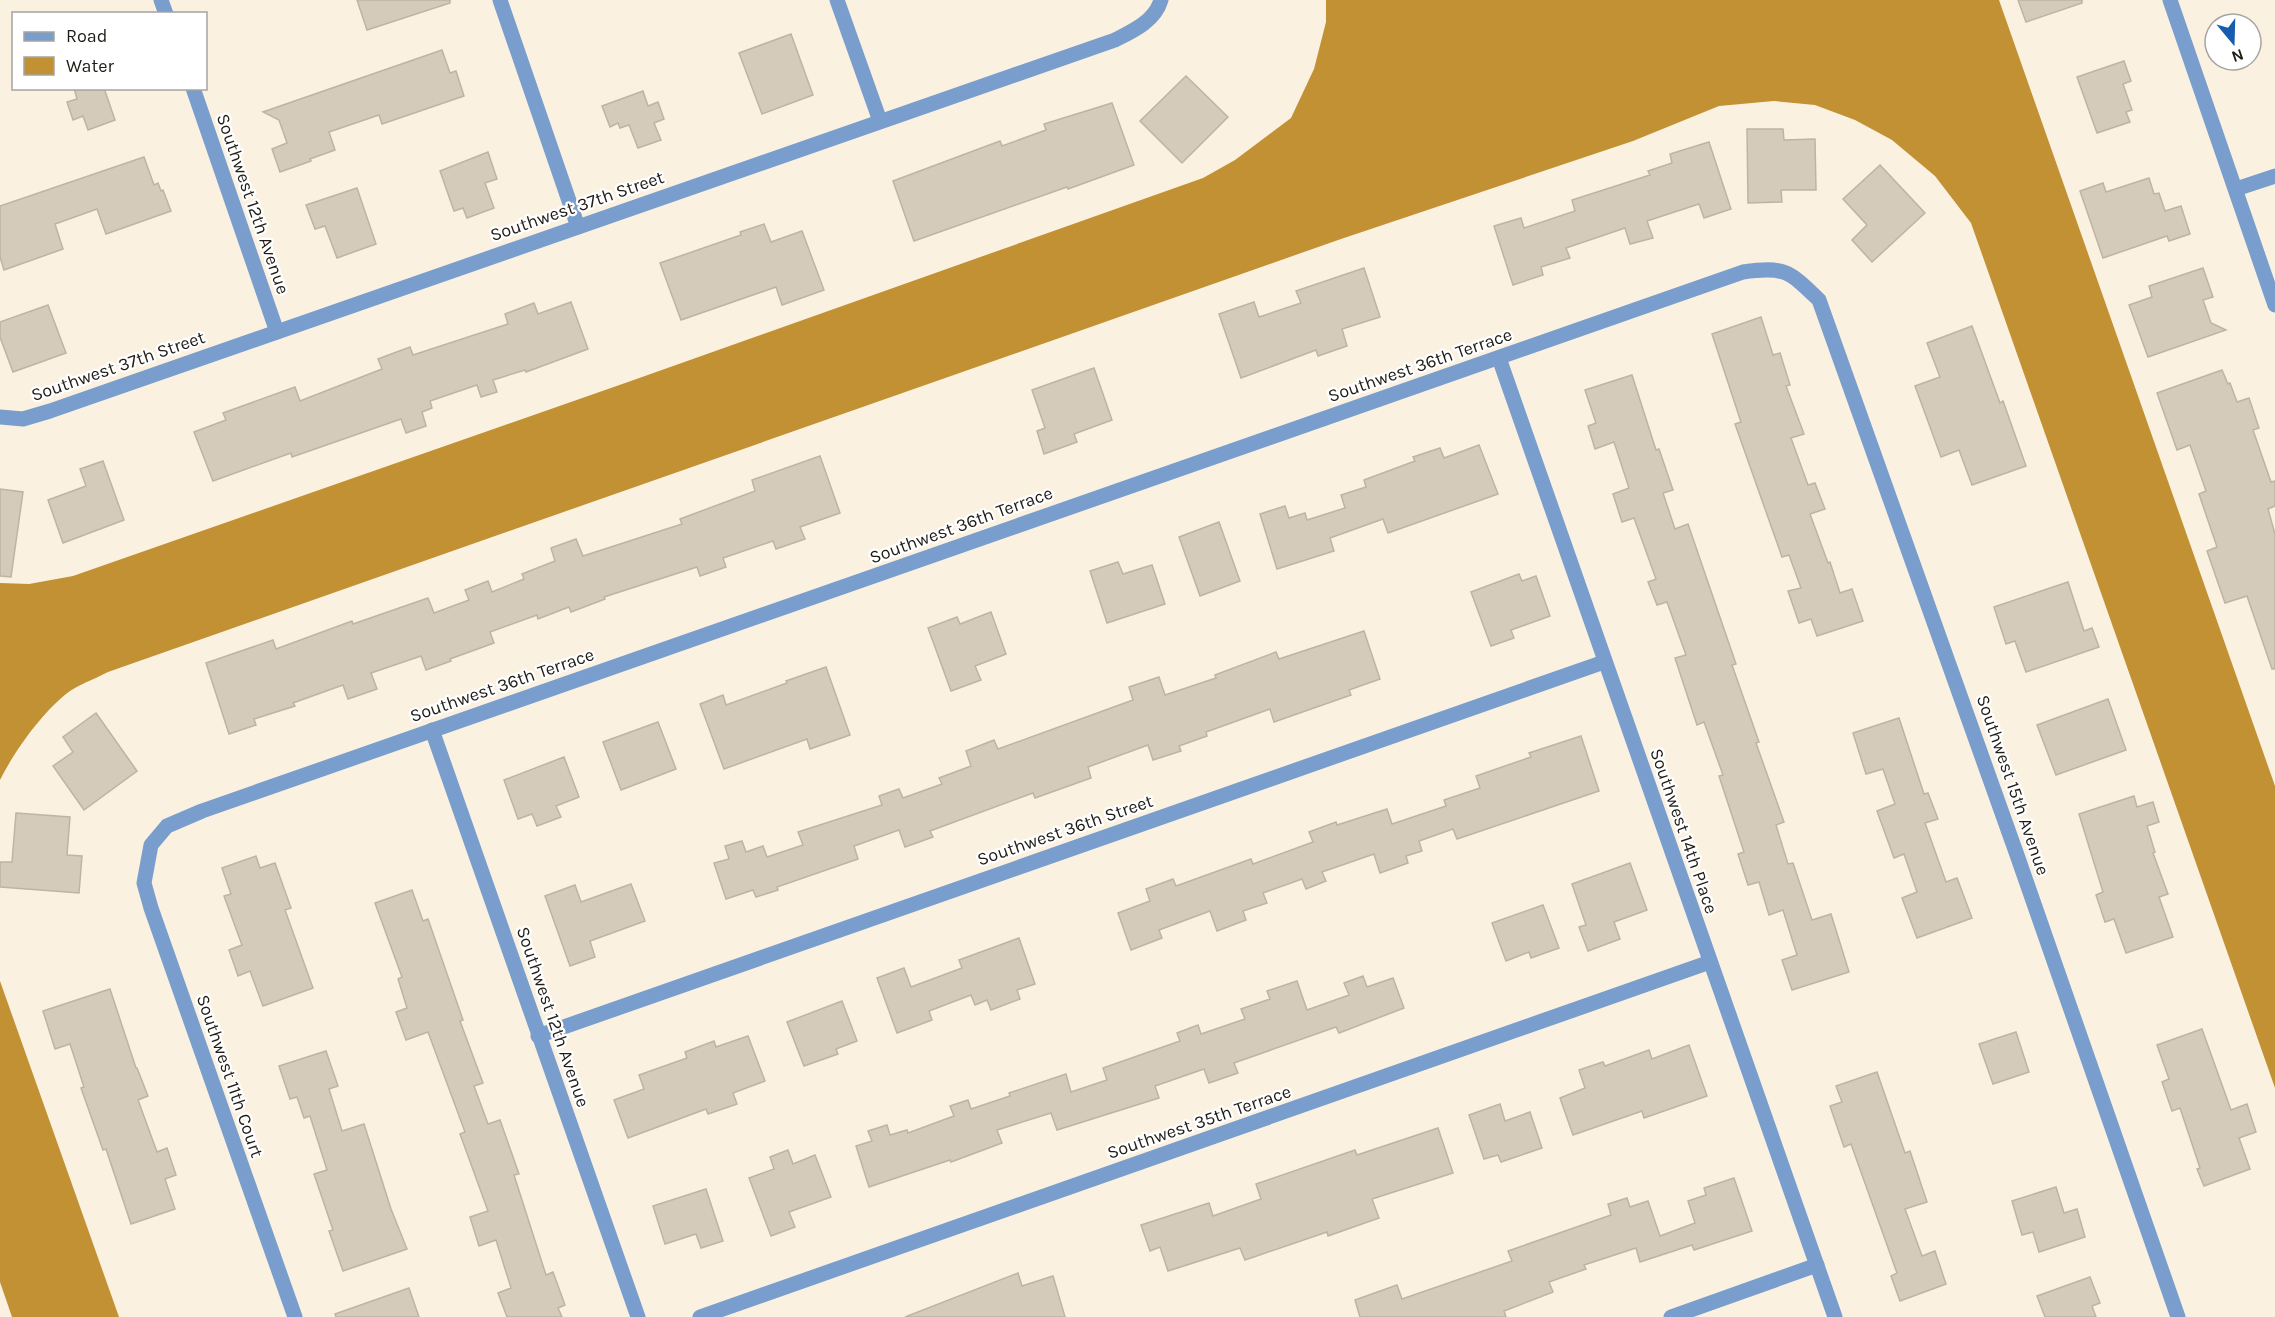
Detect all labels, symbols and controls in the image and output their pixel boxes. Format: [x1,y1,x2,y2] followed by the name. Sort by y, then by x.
[12,12,207,90] legend
[2203,12,2263,72] north arrow
[66,25,107,47] text: Road
[2229,45,2246,67] text: N
[66,55,114,77] text: Water
[212,111,294,297] street label: Southwest 12th Avenue
[487,166,667,246] street label: Southwest 37th Street
[1325,323,1515,407] street label: Southwest 36th Terrace
[28,326,208,406] street label: Southwest 37th Street
[866,482,1056,568] street label: Southwest 36th Terrace
[407,643,597,727] street label: Southwest 36th Terrace
[1972,692,2054,878] street label: Southwest 15th Avenue
[1645,745,1723,917] street label: Southwest 14th Place
[974,790,1156,870] street label: Southwest 36th Street
[512,924,594,1110] street label: Southwest 12th Avenue
[192,992,268,1161] street label: Southwest 11th Court
[1104,1080,1294,1164] street label: Southwest 35th Terrace

